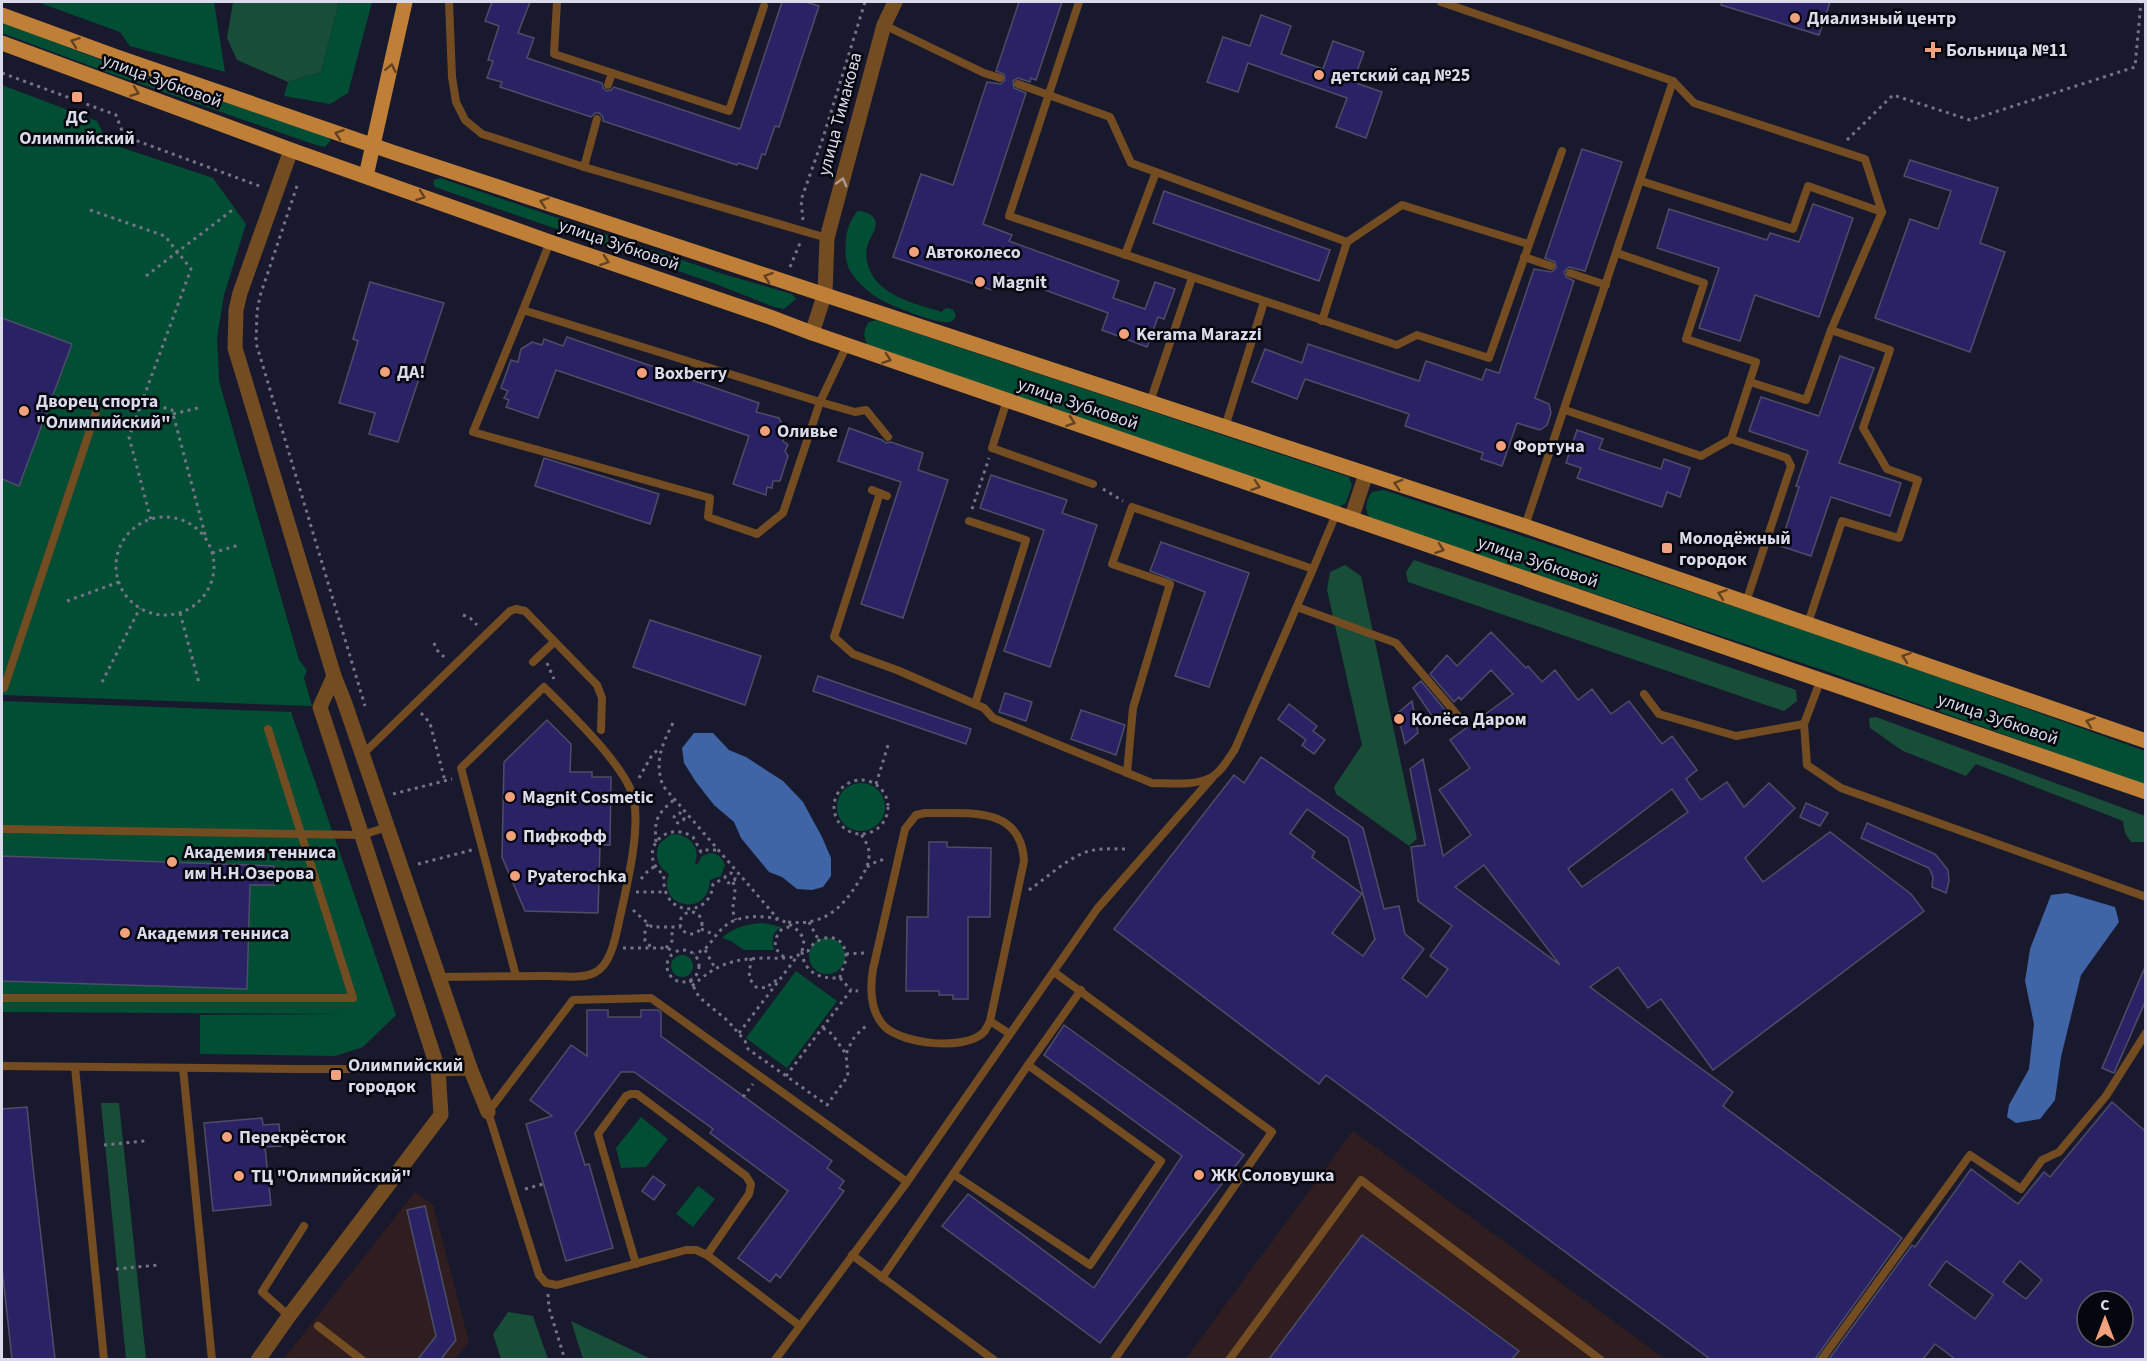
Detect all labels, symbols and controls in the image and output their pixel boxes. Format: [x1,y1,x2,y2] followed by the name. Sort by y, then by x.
[1807,6,1956,31] place label: Диализный центр
[1788,11,1802,25] marker: Диализный центр
[71,37,82,49] one-way arrow
[1946,38,2068,63] place label: Больница №11
[1924,41,1942,59] marker: Больница №11
[98,48,226,114] street label: улица Зубковой
[812,50,868,178] street label: улица Тимакова
[384,63,397,73] one-way arrow
[1331,63,1470,88] place label: детский сад №25
[1312,68,1326,82] marker: детский сад №25
[129,85,140,98] one-way arrow
[70,90,84,104] marker: ДС Олимпийский
[19,105,135,151] place label: ДС Олимпийский
[334,128,345,141] one-way arrow
[835,177,848,187] one-way arrow
[415,188,426,201] one-way arrow
[539,197,550,210] one-way arrow
[555,213,683,277] street label: улица Зубковой
[925,240,1021,265] place label: Автоколесо
[907,245,921,259] marker: Автоколесо
[599,253,610,266] one-way arrow
[992,270,1047,295] place label: Magnit
[763,272,774,285] one-way arrow
[973,275,987,289] marker: Magnit
[1136,322,1262,347] place label: Kerama Marazzi
[1117,327,1131,341] marker: Kerama Marazzi
[881,352,892,364] one-way arrow
[397,360,426,385] place label: ДА!
[654,361,728,386] place label: Boxberry
[378,365,392,379] marker: ДА!
[635,366,649,380] marker: Boxberry
[1014,372,1142,436] street label: улица Зубковой
[36,389,171,435] place label: Дворец спорта "Олимпийский"
[17,404,31,418] marker: Дворец спорта "Олимпийский"
[1065,415,1076,428] one-way arrow
[777,419,838,444] place label: Оливье
[758,424,772,438] marker: Оливье
[1513,434,1585,459] place label: Фортуна
[1494,439,1508,453] marker: Фортуна
[1250,479,1261,491] one-way arrow
[1393,479,1404,492] one-way arrow
[1679,526,1791,572] place label: Молодёжный городок
[1474,530,1602,594] street label: улица Зубковой
[1660,541,1674,555] marker: Молодёжный городок
[1434,542,1445,554] one-way arrow
[1717,588,1728,601] one-way arrow
[1901,652,1912,665] one-way arrow
[1934,687,2062,751] street label: улица Зубковой
[1411,707,1527,732] place label: Колёса Даром
[1392,712,1406,726] marker: Колёса Даром
[2085,716,2096,729] one-way arrow
[522,785,654,810] place label: Magnit Cosmetic
[503,790,517,804] marker: Magnit Cosmetic
[523,824,607,849] place label: Пифкофф
[504,829,518,843] marker: Пифкофф
[183,840,336,886] place label: Академия тенниса им Н.Н.Озерова
[165,855,179,869] marker: Академия тенниса им Н.Н.Озерова
[527,864,627,889] place label: Pyaterochka
[508,869,522,883] marker: Pyaterochka
[136,921,289,946] place label: Академия тенниса
[118,926,132,940] marker: Академия тенниса
[348,1053,463,1099] place label: Олимпийский городок
[329,1068,343,1082] marker: Олимпийский городок
[239,1125,346,1150] place label: Перекрёсток
[220,1130,234,1144] marker: Перекрёсток
[1211,1163,1335,1188] place label: ЖК Соловушка
[251,1164,411,1189] place label: ТЦ "Олимпийский"
[1192,1168,1206,1182] marker: ЖК Соловушка
[232,1169,246,1183] marker: ТЦ "Олимпийский"
[2075,1289,2135,1349] north arrow
[2100,1294,2110,1316] text: С

